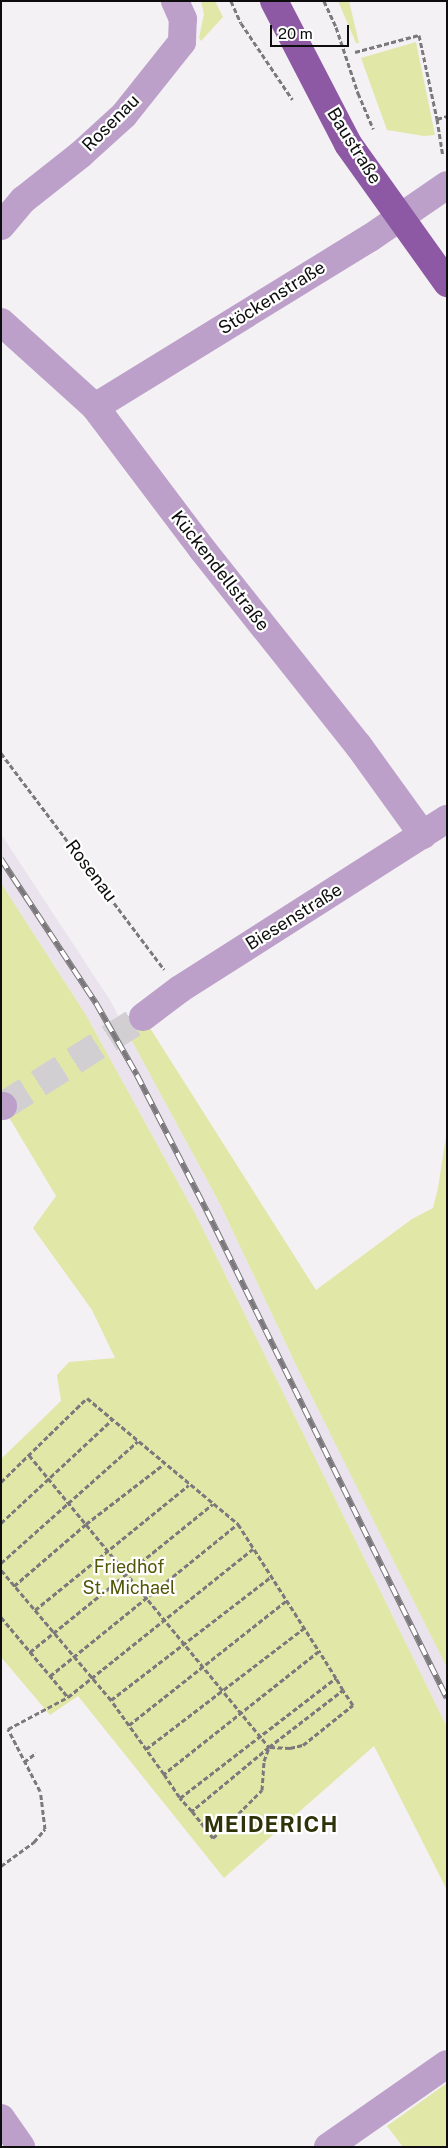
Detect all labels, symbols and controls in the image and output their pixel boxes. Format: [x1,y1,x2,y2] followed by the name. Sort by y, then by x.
[273,15,352,47] scale bar
[278,25,313,42] text: 20 m
[78,90,144,156] street label: Rosenau
[322,104,386,188] street label: Baustraße
[215,257,329,339] street label: Stöckenstraße
[166,507,274,635] street label: Kückendellstraße
[61,836,121,906] street label: Rosenau
[242,879,346,955] street label: Biesenstraße
[82,1557,176,1600] park label: Friedhof St. Michael
[203,1812,339,1838] district label: MEIDERICH

